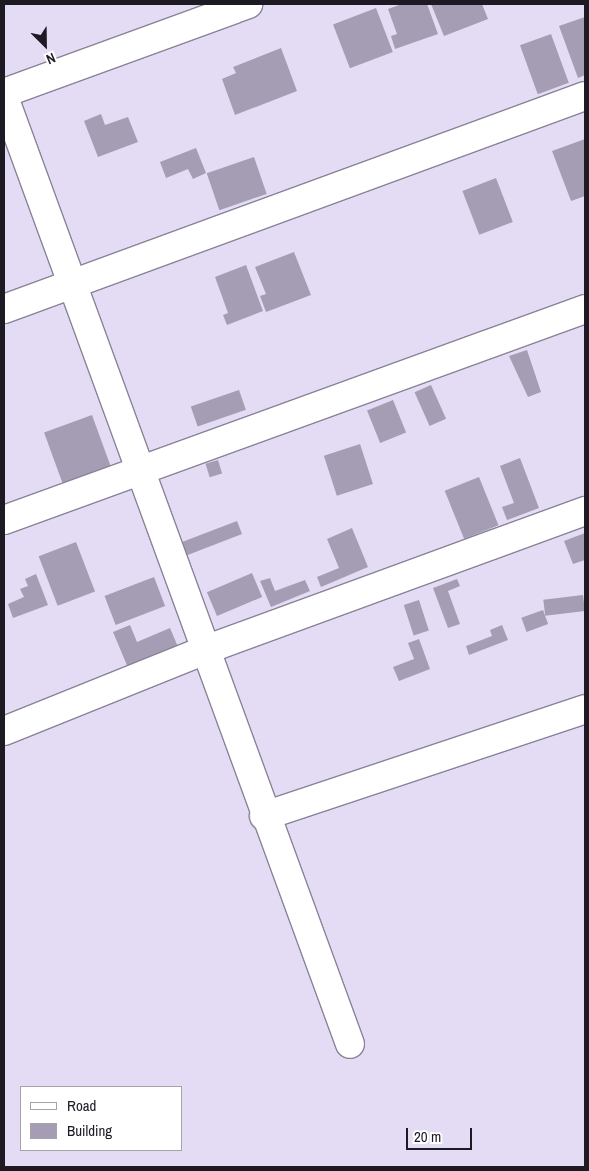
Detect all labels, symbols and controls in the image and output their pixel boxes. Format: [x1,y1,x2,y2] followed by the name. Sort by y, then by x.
[20,20,70,70] north arrow
[44,49,58,69] text: N
[20,1086,182,1151] legend
[67,1095,96,1116] text: Road
[409,1118,475,1150] scale bar
[67,1120,112,1141] text: Building
[414,1126,441,1147] text: 20 m

